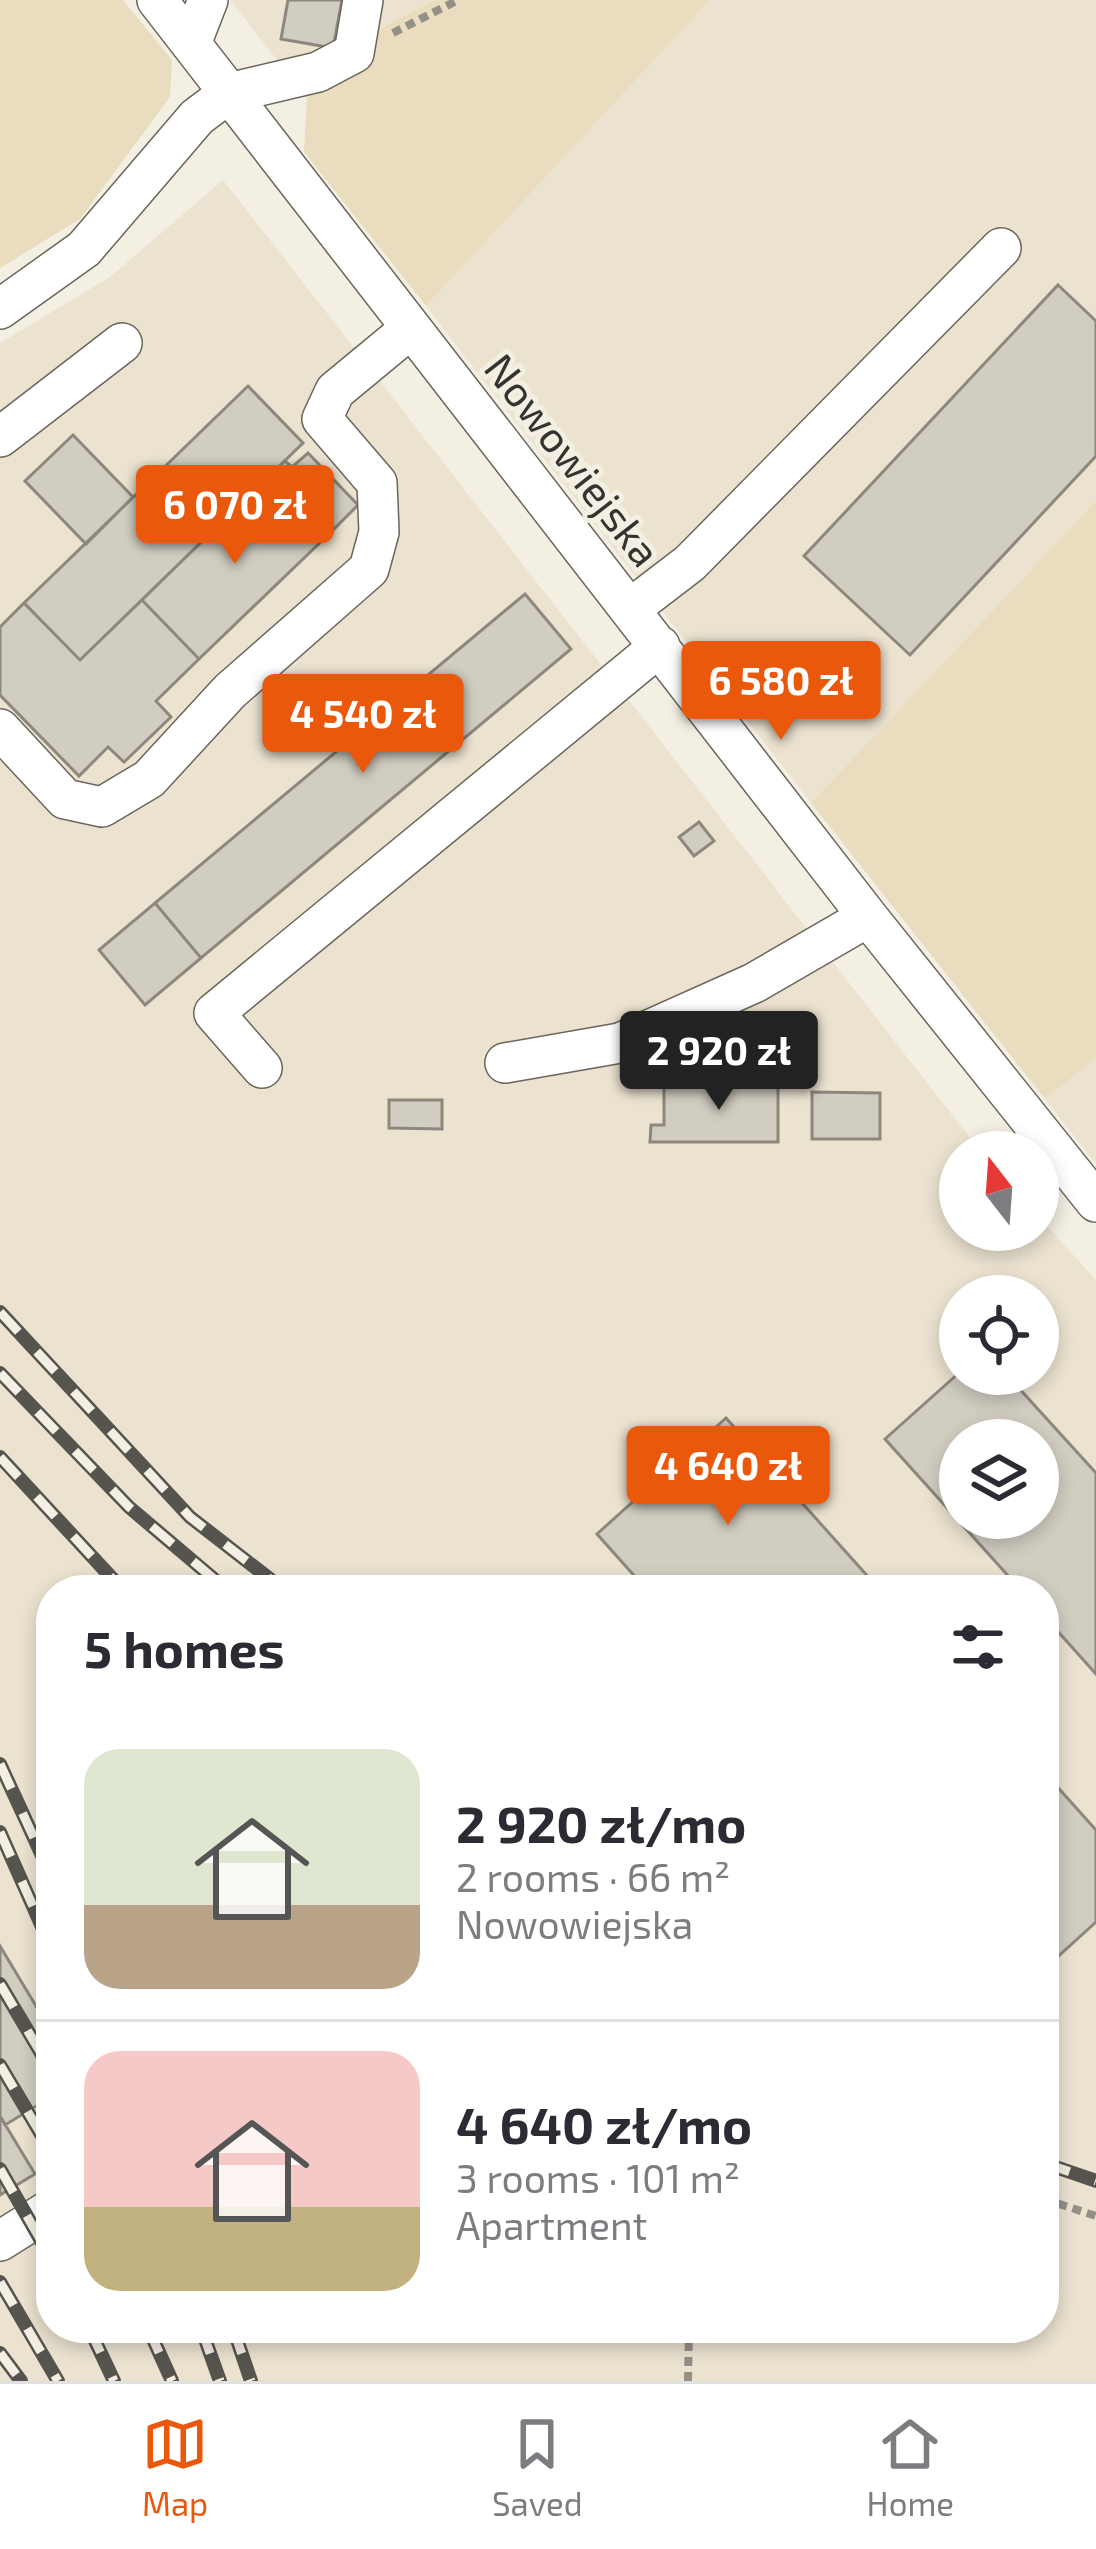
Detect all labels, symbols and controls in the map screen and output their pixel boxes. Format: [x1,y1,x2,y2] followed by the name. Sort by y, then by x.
[475,343,672,576] street label: Nowowiejska
[111,465,359,567] pin: 6 070 zł
[163,480,307,527] text: 6 070 zł
[657,641,905,743] pin: 6 580 zł
[709,656,853,703] text: 6 580 zł
[239,674,487,776] pin: 4 540 zł
[289,689,437,736] text: 4 540 zł
[595,1011,843,1113] pin: 2 920 zł
[647,1026,791,1073] text: 2 920 zł
[939,1131,1059,1251] north arrow
[939,1131,1059,1539] map controls
[939,1275,1059,1395] button: locate
[939,1419,1059,1539] button: layers
[604,1426,852,1528] pin: 4 640 zł
[654,1441,802,1488] text: 4 640 zł
[945,1614,1011,1680] icon: filters
[84,1617,285,1678] text: 5 homes
[456,1792,746,1853] text: 2 920 zł/mo
[180,1797,324,1941] icon: home
[456,1853,730,1900] text: 2 rooms · 66 m²
[456,1900,693,1947] text: Nowowiejska
[456,2093,752,2154] text: 4 640 zł/mo
[180,2099,324,2243] icon: home
[456,2154,740,2201] text: 3 rooms · 101 m²
[456,2201,647,2248] text: Apartment
[142,2411,208,2523] tab: Map
[492,2411,583,2523] tab: Saved
[867,2411,954,2523] tab: Home

